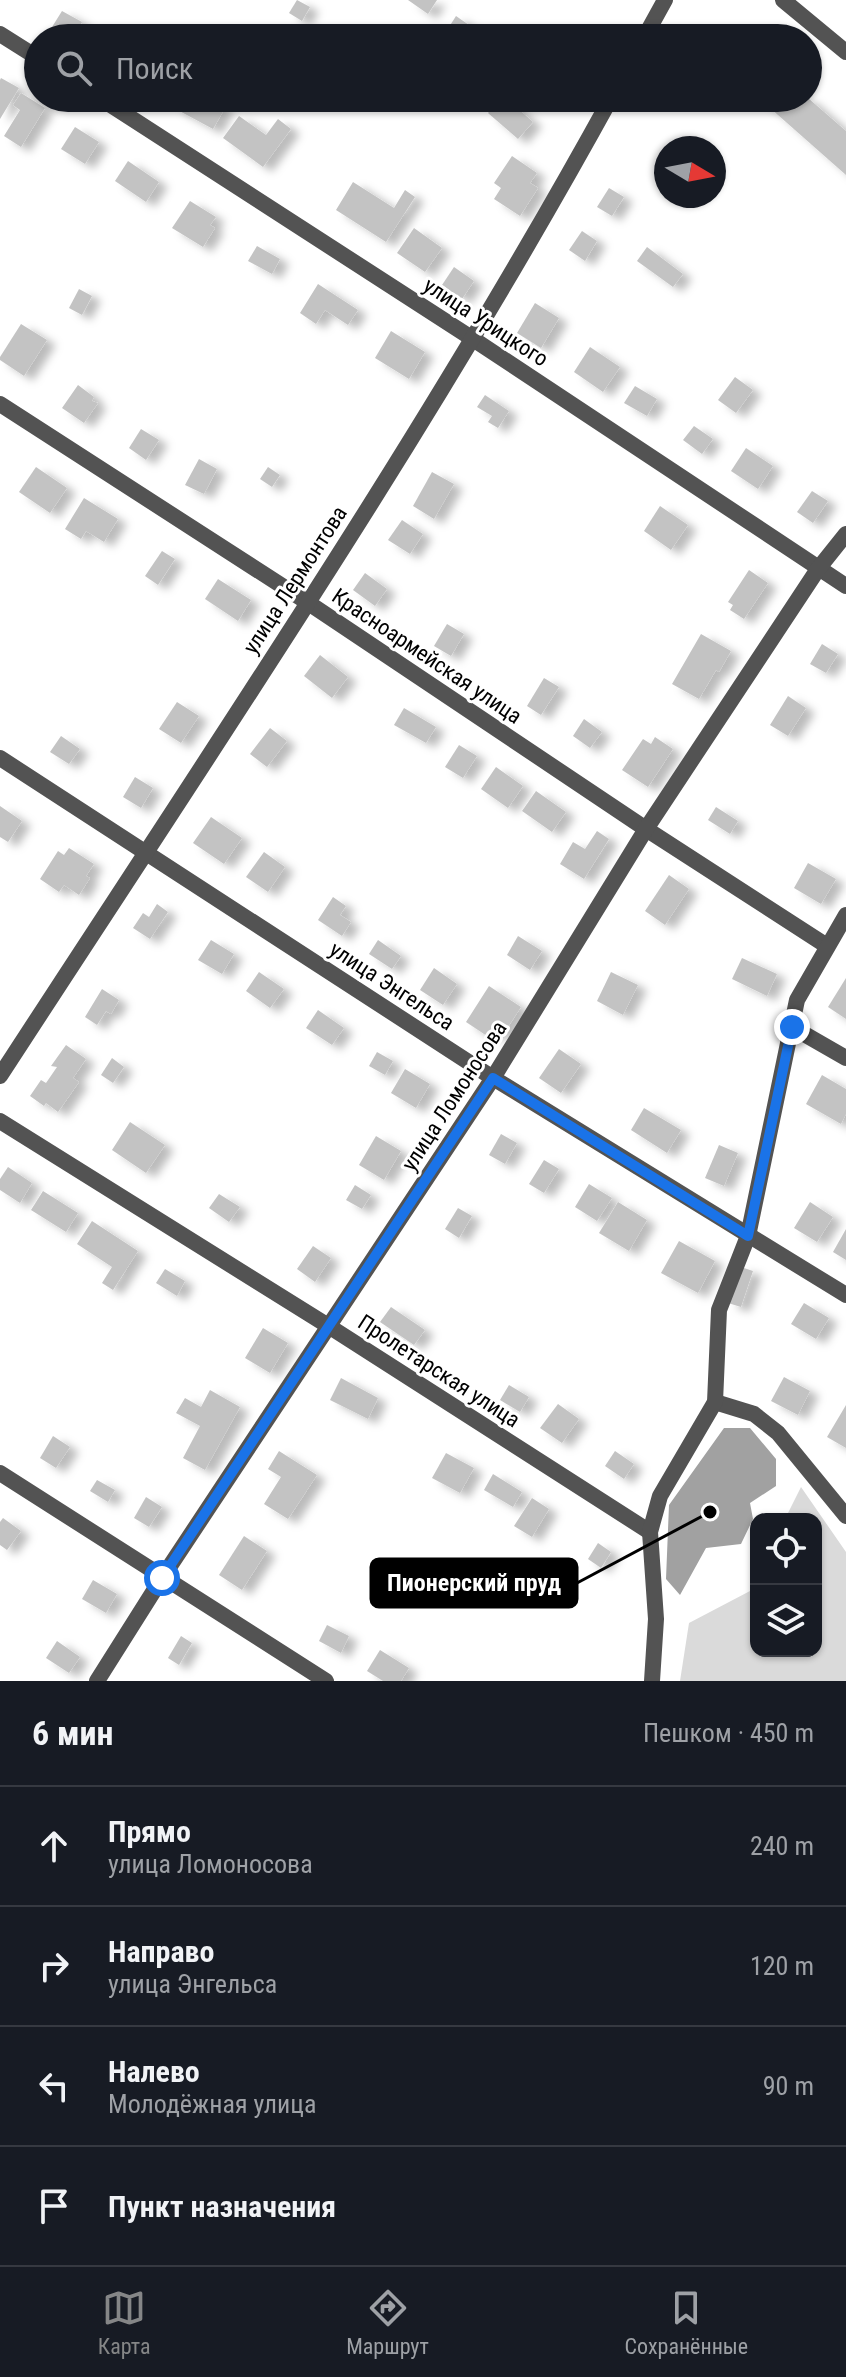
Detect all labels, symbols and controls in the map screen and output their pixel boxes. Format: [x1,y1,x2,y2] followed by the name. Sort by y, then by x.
[24,24,822,112] search box
[52,46,96,90] icon: search
[116,51,193,86] text: Поиск
[654,136,726,208] north arrow
[419,273,553,371] street label: улица Урицкого
[238,501,352,659] street label: улица Лермонтова
[328,583,526,729] street label: Красноармейская улица
[325,937,459,1035] street label: улица Энгельса
[774,1009,810,1045] route end
[396,1017,512,1175] street label: улица Ломоносова
[354,1309,524,1433] street label: Пролетарская улица
[750,1513,822,1657] map controls
[750,1513,822,1585] button: locate
[371,1559,577,1607] callout: Пионерский пруд
[144,1560,180,1596] route start
[387,1569,561,1597] text: Пионерский пруд
[750,1585,822,1657] button: layers
[32,1713,114,1753] text: 6 мин
[643,1718,814,1748] text: Пешком · 450 m
[108,1814,191,1849] text: Прямо
[32,1824,76,1868] icon: ahead
[750,1831,814,1861] text: 240 m
[108,1849,313,1879] text: улица Ломоносова
[108,1934,214,1969] text: Направо
[32,1944,76,1988] icon: right
[750,1951,814,1981] text: 120 m
[108,1969,277,1999] text: улица Энгельса
[108,2054,200,2089] text: Налево
[32,2064,76,2108] icon: left
[763,2071,814,2101] text: 90 m
[108,2089,316,2119] text: Молодёжная улица
[32,2184,76,2228] icon: arrive
[108,2189,336,2224] text: Пункт назначения
[98,2286,150,2359] tab: Карта
[346,2286,429,2359] tab: Маршрут
[625,2286,748,2359] tab: Сохранённые

